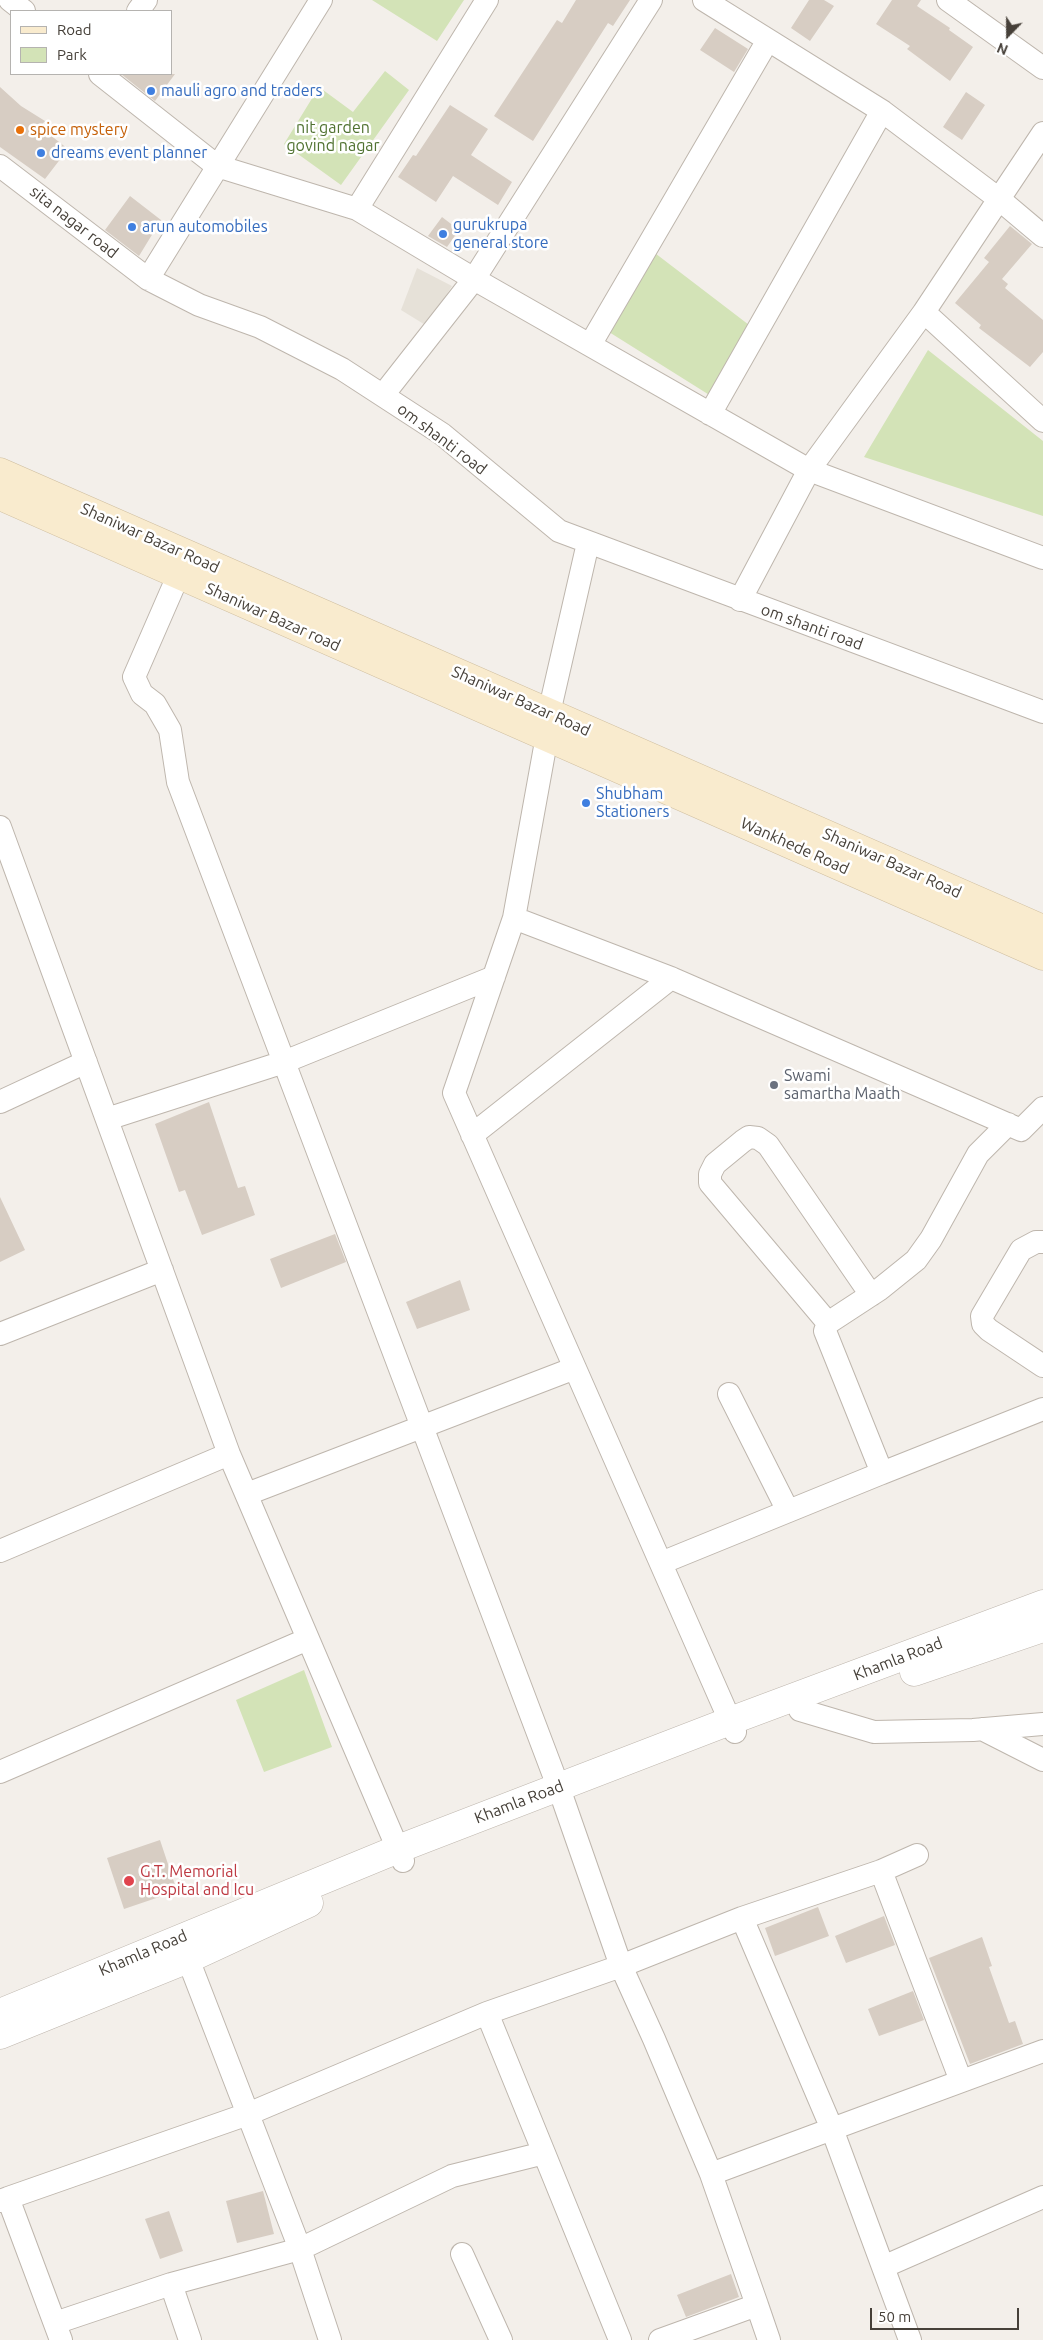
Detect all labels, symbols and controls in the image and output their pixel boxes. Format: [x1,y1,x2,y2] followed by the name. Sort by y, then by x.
[10,10,172,75] legend
[983,10,1033,60] north arrow
[57,21,92,38] text: Road
[995,40,1010,58] text: N
[57,46,87,63] text: Park
[161,81,323,101] place label: mauli agro and traders
[145,85,157,97] marker: mauli agro and traders
[286,118,380,156] park label: nit garden govind nagar
[30,120,128,140] place label: spice mystery
[14,124,26,136] marker: spice mystery
[51,143,207,163] place label: dreams event planner
[35,147,47,159] marker: dreams event planner
[26,182,122,262] street label: sita nagar road
[453,215,549,253] place label: gurukrupa general store
[142,217,268,237] place label: arun automobiles
[126,221,138,233] marker: arun automobiles
[437,228,449,240] marker: gurukrupa general store
[393,399,491,479] street label: om shanti road
[78,499,222,577] street label: Shaniwar Bazar Road
[203,579,343,655] street label: Shaniwar Bazar road
[758,600,866,654] street label: om shanti road
[449,662,593,740] street label: Shaniwar Bazar Road
[596,784,669,822] place label: Shubham Stationers
[580,797,592,809] marker: Shubham Stationers
[738,814,852,878] street label: Wankhede Road
[820,824,964,902] street label: Shaniwar Bazar Road
[784,1066,900,1104] place label: Swami samartha Maath
[768,1079,780,1091] marker: Swami samartha Maath
[851,1633,945,1685] street label: Khamla Road
[472,1776,566,1828] street label: Khamla Road
[140,1862,254,1900] place label: G.T. Memorial Hospital and Icu
[122,1874,136,1888] marker: G.T. Memorial Hospital and Icu
[96,1926,190,1980] street label: Khamla Road
[873,2298,1022,2330] scale bar
[878,2308,911,2325] text: 50 m

